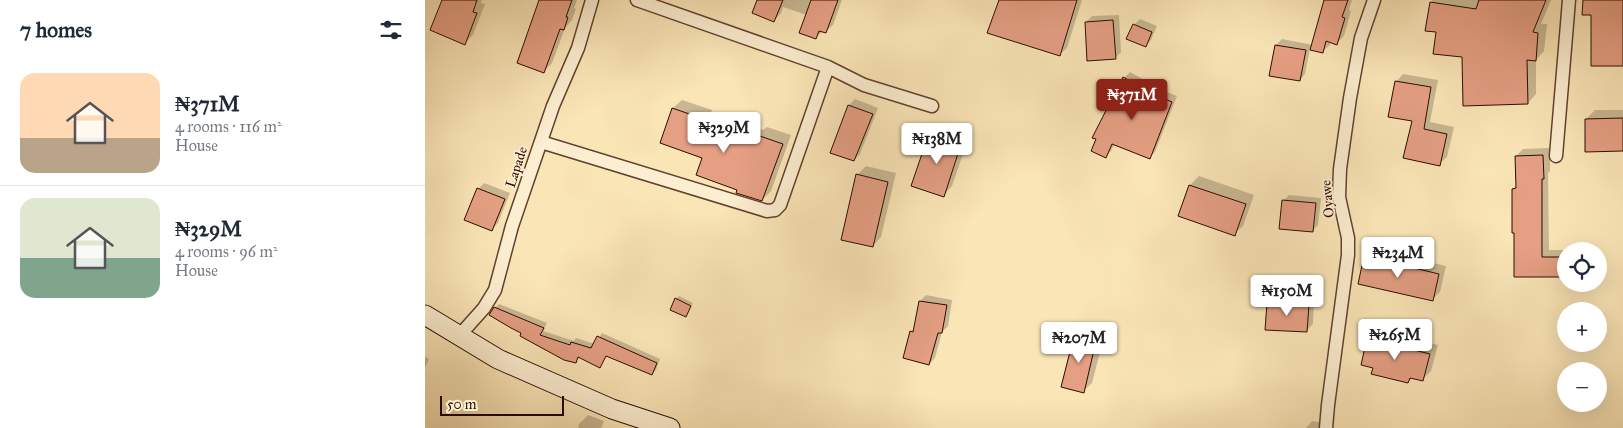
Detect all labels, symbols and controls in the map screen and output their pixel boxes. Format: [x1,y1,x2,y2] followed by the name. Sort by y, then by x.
[377,16,405,44] icon: filters
[20,17,92,43] text: 7 homes
[1097,78,1167,121] pin: ₦371M
[1107,85,1157,104] text: ₦371M
[175,91,240,117] text: ₦371M
[60,93,120,153] icon: home
[689,112,759,154] pin: ₦329M
[175,117,282,136] text: 4 rooms · 116 m²
[699,118,749,137] text: ₦329M
[902,122,972,165] pin: ₦138M
[912,129,962,148] text: ₦138M
[175,136,218,155] text: House
[502,144,531,190] street label: Lapade
[1317,179,1338,219] street label: Oyawe
[175,216,242,242] text: ₦329M
[60,218,120,278] icon: home
[1363,236,1433,279] pin: ₦234M
[175,242,278,261] text: 4 rooms · 96 m²
[1557,242,1607,412] map controls
[1557,242,1607,292] button: locate
[1372,243,1424,262] text: ₦234M
[175,261,218,280] text: House
[1252,274,1322,317] pin: ₦150M
[1262,281,1313,300] text: ₦150M
[1557,302,1607,352] button: +
[1360,318,1430,361] pin: ₦265M
[1044,322,1114,364] pin: ₦207M
[1369,325,1421,344] text: ₦265M
[1052,328,1106,347] text: ₦207M
[1557,362,1607,412] button: −
[440,393,564,416] scale bar
[447,396,476,413] text: 50 m

